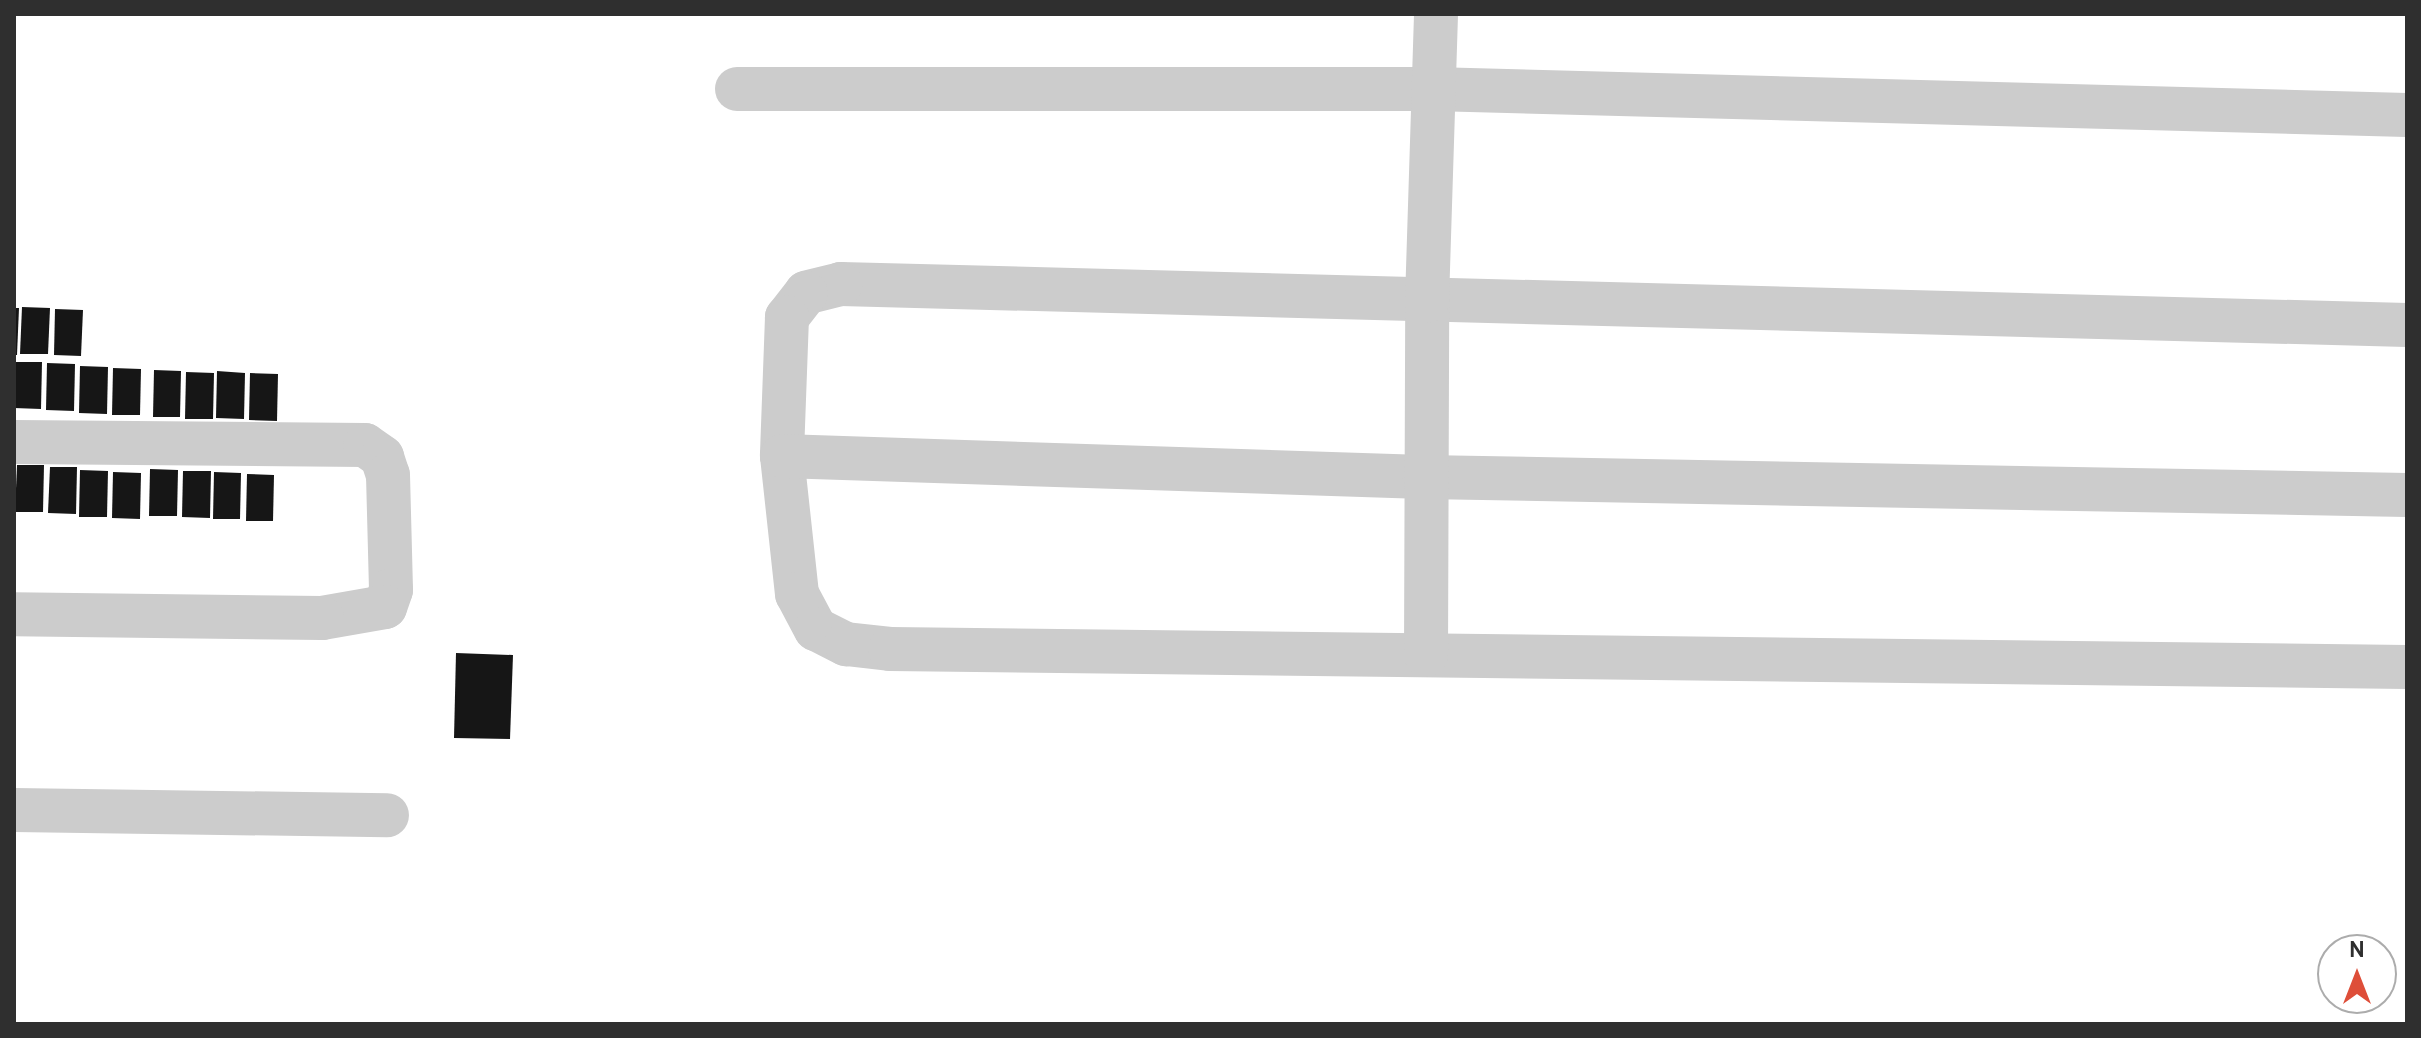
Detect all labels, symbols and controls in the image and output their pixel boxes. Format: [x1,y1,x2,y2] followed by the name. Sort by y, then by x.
[2317,934,2397,1014] north arrow
[2349,938,2365,965] text: N

